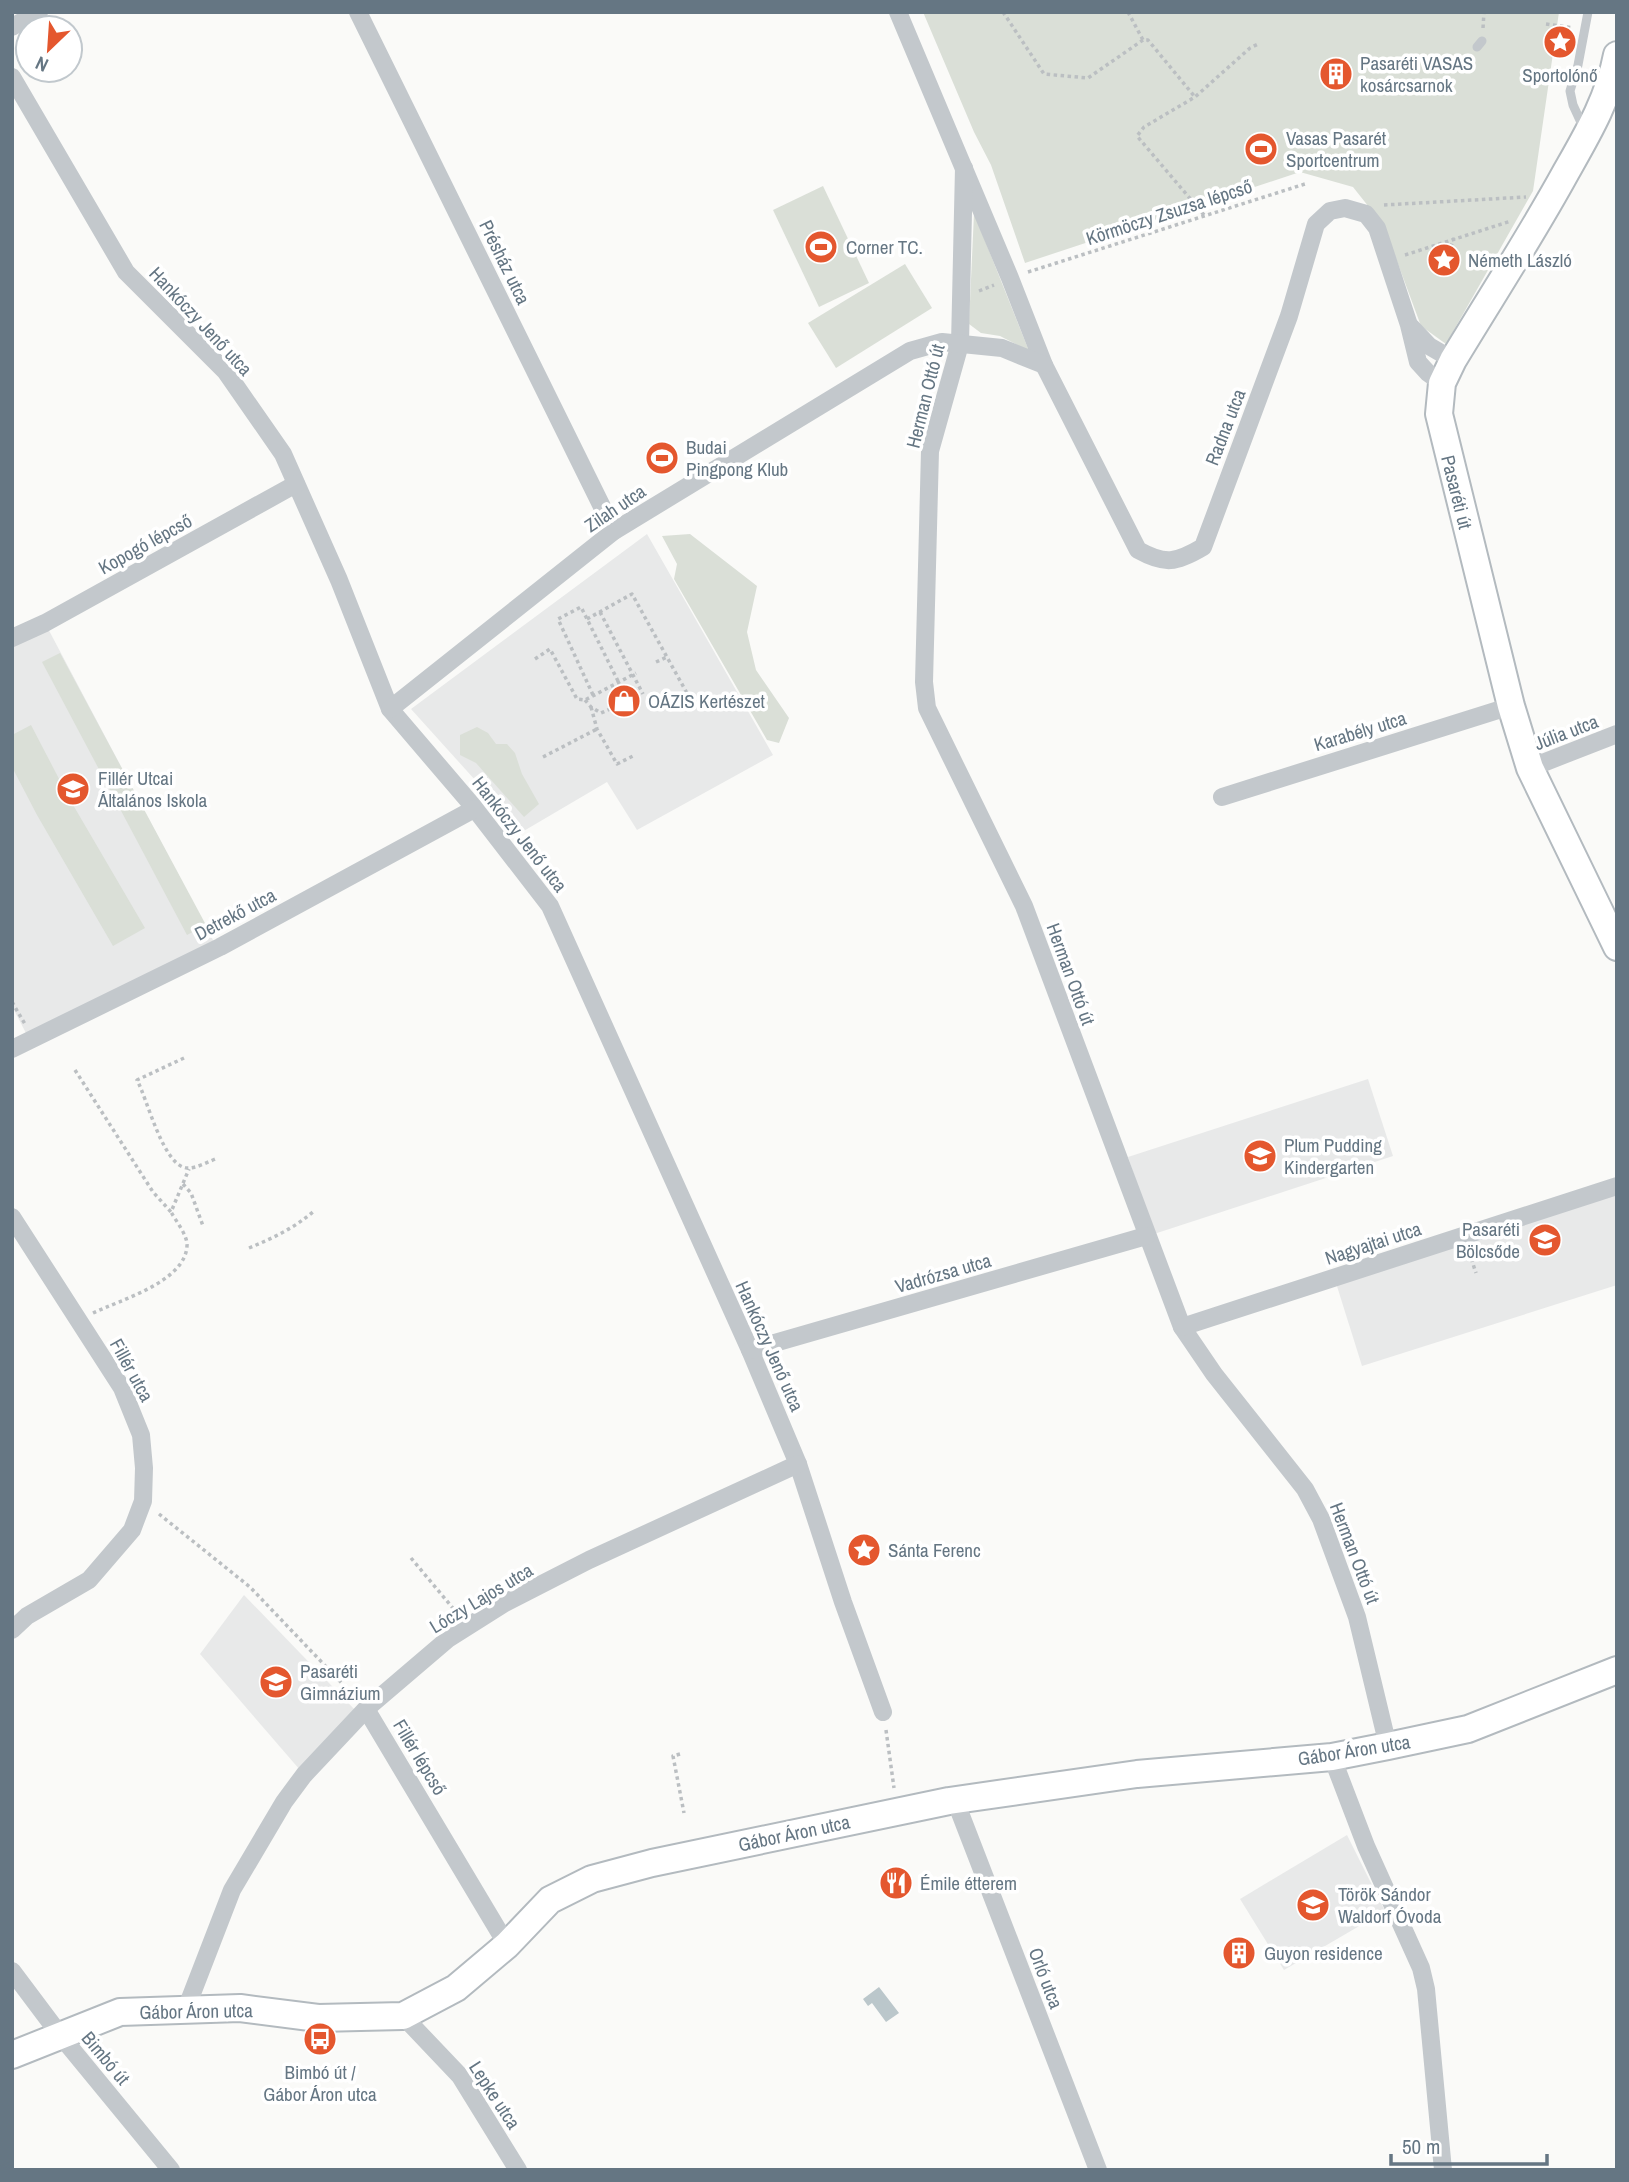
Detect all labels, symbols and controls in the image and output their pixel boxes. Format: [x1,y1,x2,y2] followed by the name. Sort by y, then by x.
[14,14,84,84] north arrow
[1541,23,1579,61] place icon: Sportolónő
[31,50,52,79] text: N
[1360,50,1473,98] place label: Pasaréti VASAS kosárcsarnok
[1317,55,1355,93] building icon: Pasaréti VASAS kosárcsarnok
[1522,62,1598,88] place label: Sportolónő
[1286,125,1387,173] place label: Vasas Pasarét Sportcentrum
[1242,130,1280,168] sports icon: Vasas Pasarét Sportcentrum
[1083,173,1255,251] street label: Körmöczy Zsuzsa lépcső
[473,215,537,309] street label: Présház utca
[802,228,840,266] sports icon: Corner TC.
[846,234,923,260] place label: Corner TC.
[1425,241,1463,279] place icon: Németh László
[1468,247,1572,273] place label: Németh László
[144,261,259,381] street label: Hankóczy Jenő utca
[900,341,951,451] street label: Herman Ottó út
[1199,385,1252,469] street label: Radna utca
[686,434,788,482] place label: Budai Pingpong Klub
[643,439,681,477] sports icon: Budai Pingpong Klub
[1435,452,1479,532] street label: Pasaréti út
[579,478,651,538] street label: Zilah utca
[94,508,196,580] street label: Kopogó lépcső
[605,682,643,720] shop icon: OÁZIS Kertészet
[648,688,766,714] place label: OÁZIS Kertészet
[1311,705,1410,757] street label: Karabély utca
[1530,708,1602,756] street label: Júlia utca
[97,765,207,813] place label: Fillér Utcai Általános Iskola
[54,770,92,808] school or university icon: Fillér Utcai Általános Iskola
[467,771,574,898] street label: Hankóczy Jenő utca
[190,882,280,946] street label: Detrekő utca
[1041,920,1102,1029] street label: Herman Ottó út
[1284,1132,1382,1180] place label: Plum Pudding Kindergarten
[1241,1137,1279,1175] school or university icon: Plum Pudding Kindergarten
[1322,1215,1425,1271] street label: Nagyajtai utca
[1456,1216,1520,1264] place label: Pasaréti Bölcsőde
[1526,1221,1564,1259] school or university icon: Pasaréti Bölcsőde
[892,1247,994,1299] street label: Vadrózsa utca
[730,1277,811,1416] street label: Hankóczy Jenő utca
[104,1334,160,1407] street label: Fillér utca
[1324,1499,1386,1608] street label: Herman Ottó út
[845,1531,883,1569] place icon: Sánta Ferenc
[888,1537,981,1563] place label: Sánta Ferenc
[425,1557,538,1639] street label: Lóczy Lajos utca
[300,1658,381,1706] place label: Pasaréti Gimnázium
[257,1663,295,1701] school or university icon: Pasaréti Gimnázium
[387,1714,453,1800] street label: Fillér lépcső
[1296,1728,1412,1772] street label: Gábor Áron utca
[736,1808,853,1858] street label: Gábor Áron utca
[877,1864,915,1902] restaurant icon: Émile étterem
[920,1870,1017,1896] place label: Émile étterem
[1338,1881,1442,1929] place label: Török Sándor Waldorf Óvoda
[1294,1886,1332,1924] school or university icon: Török Sándor Waldorf Óvoda
[1220,1934,1258,1972] building icon: Guyon residence
[1264,1940,1383,1966] place label: Guyon residence
[1023,1944,1070,2012] street label: Orló utca
[139,1997,253,2025] street label: Gábor Áron utca
[301,2020,339,2058] bus stop icon: Bimbó út / Gábor Áron utca
[76,2026,136,2091] street label: Bimbó út
[463,2056,527,2134] street label: Lepke utca
[263,2059,377,2107] place label: Bimbó út / Gábor Áron utca
[1391,2122,1547,2166] scale bar
[1402,2132,1440,2161] text: 50 m

